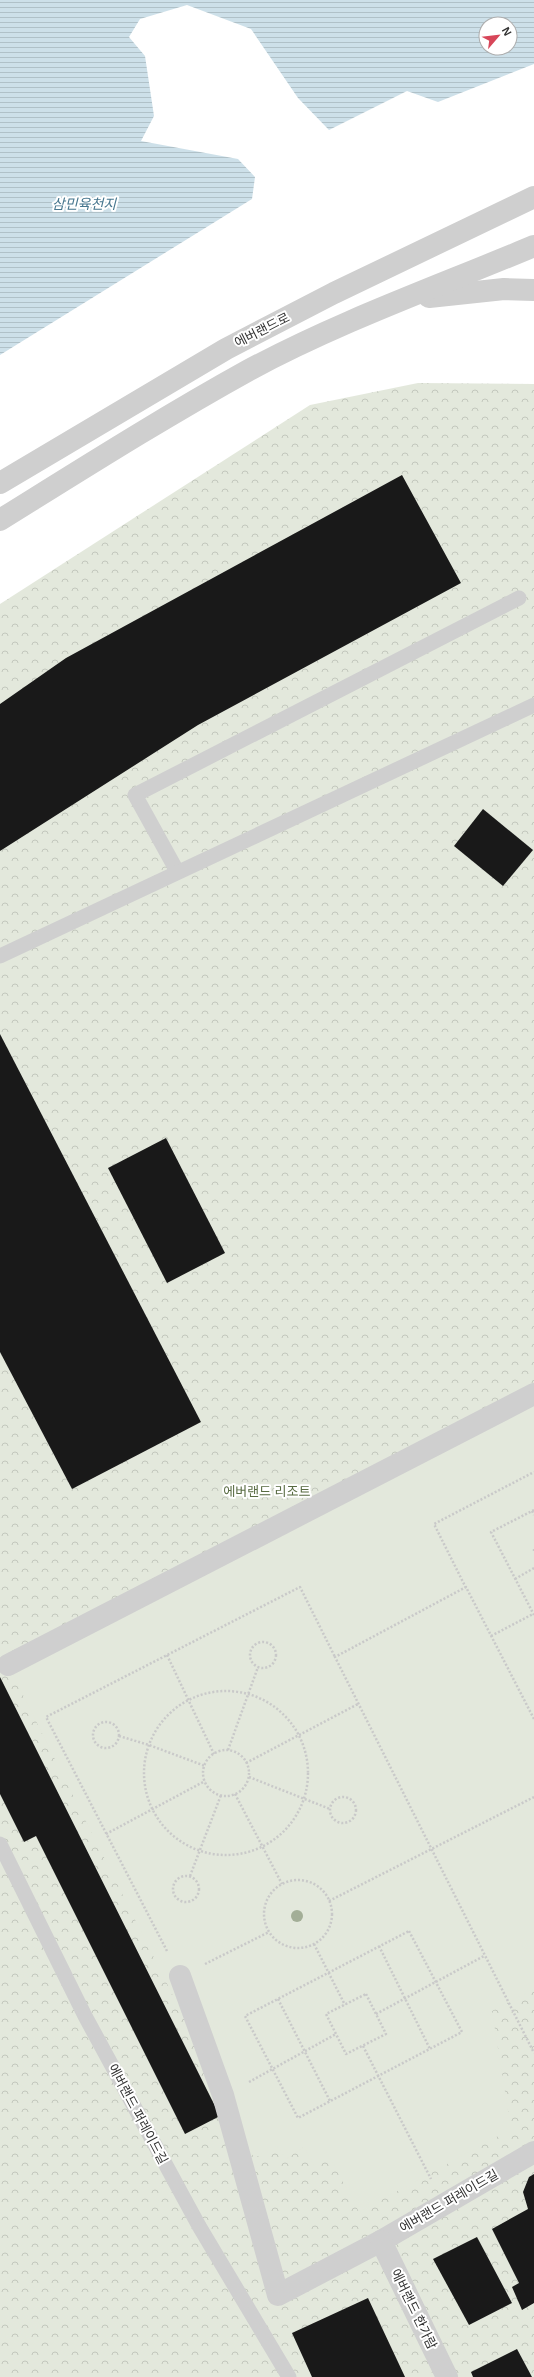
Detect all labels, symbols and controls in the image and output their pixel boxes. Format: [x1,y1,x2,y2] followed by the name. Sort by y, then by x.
[478,16,518,56] north arrow
[500,25,514,38] text: N
[52,196,117,212] water label: 삼민육천지
[232,310,292,350] street label: 에버랜드로
[223,1484,311,1499] park label: 에버랜드 리조트
[105,2061,171,2167] street label: 에버랜드 퍼레이드길
[397,2167,501,2235] street label: 에버랜드 퍼레이드길
[388,2266,440,2352] street label: 에버랜드 한가람

